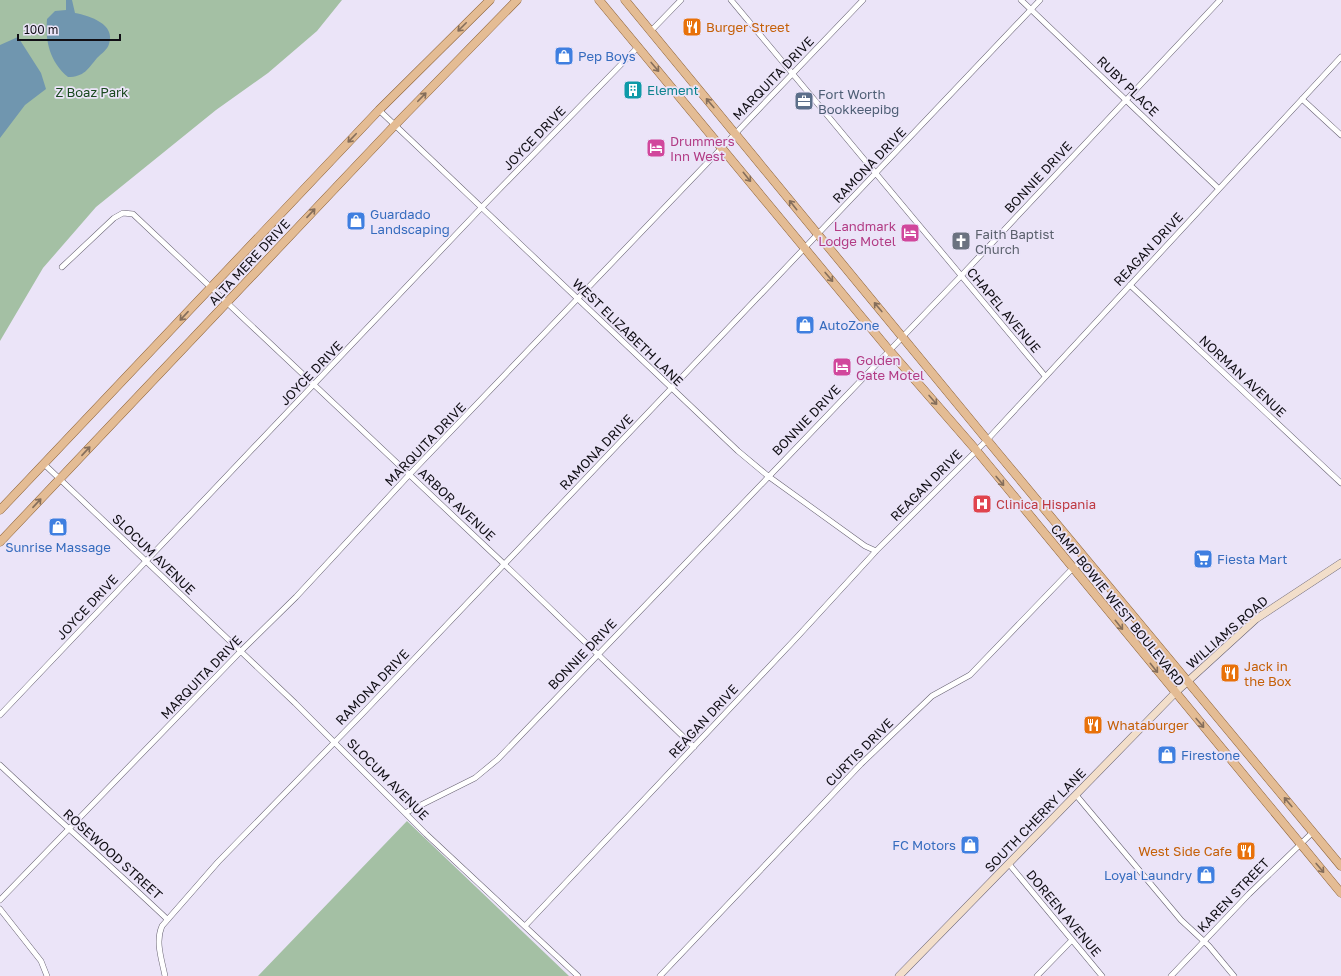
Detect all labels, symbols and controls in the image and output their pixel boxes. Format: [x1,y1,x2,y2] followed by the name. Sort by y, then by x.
[18,16,120,42] scale bar
[681,16,703,38] restaurant icon: Burger Street
[706,19,790,35] place label: Burger Street
[24,22,58,37] text: 100 m
[457,22,467,32] one-way arrow
[729,33,817,123] street label: MARQUITA DRIVE
[553,45,575,67] shop icon: Pep Boys
[578,48,636,64] place label: Pep Boys
[1094,53,1162,119] street label: RUBY PLACE
[650,61,659,72] one-way arrow
[622,79,644,101] building icon: Element
[647,82,699,98] place label: Element
[56,84,129,100] park label: Z Boaz Park
[818,86,899,117] place label: Fort Worth Bookkeepibg
[793,90,815,112] office icon: Fort Worth Bookkeepibg
[417,92,426,102] one-way arrow
[706,97,715,108] one-way arrow
[499,103,569,173] street label: JOYCE DRIVE
[829,124,909,206] street label: RAMONA DRIVE
[347,133,357,143] one-way arrow
[670,133,735,164] place label: Drummers Inn West
[645,137,667,159] hotel icon: Drummers Inn West
[1001,138,1075,216] street label: BONNIE DRIVE
[743,172,751,183] one-way arrow
[788,199,797,210] one-way arrow
[370,206,450,237] place label: Guardado Landscaping
[306,208,315,219] one-way arrow
[1110,209,1186,289] street label: REAGAN DRIVE
[345,210,367,232] shop icon: Guardado Landscaping
[205,216,293,308] street label: ALTA MERE DRIVE
[818,218,897,249] place label: Landmark Lodge Motel
[899,222,921,244] hotel icon: Landmark Lodge Motel
[975,226,1055,257] place label: Faith Baptist Church
[950,230,972,252] church icon: Faith Baptist Church
[964,264,1044,356] street label: CHAPEL AVENUE
[825,272,834,283] one-way arrow
[569,275,687,389] street label: WEST ELIZABETH LANE
[874,302,883,312] one-way arrow
[180,311,189,321] one-way arrow
[794,314,816,336] shop icon: AutoZone
[819,317,879,333] place label: AutoZone
[1196,332,1290,420] street label: NORMAN AVENUE
[276,338,346,408] street label: JOYCE DRIVE
[856,352,924,383] place label: Golden Gate Motel
[831,356,853,378] hotel icon: Golden Gate Motel
[768,381,844,459] street label: BONNIE DRIVE
[928,395,937,406] one-way arrow
[381,399,469,489] street label: MARQUITA DRIVE
[556,411,636,493] street label: RAMONA DRIVE
[81,446,91,456] one-way arrow
[887,446,965,524] street label: REAGAN DRIVE
[415,464,499,544] street label: ARBOR AVENUE
[996,475,1005,486] one-way arrow
[971,493,993,515] hospital icon: Clinica Hispania
[996,496,1096,512] place label: Clinica Hispania
[32,498,41,508] one-way arrow
[109,510,199,598] street label: SLOCUM AVENUE
[47,516,69,538] shop icon: Sunrise Massage
[1048,521,1188,689] street label: CAMP BOWIE WEST BOULEVARD
[5,539,111,555] place label: Sunrise Massage
[1192,548,1214,570] supermarket icon: Fiesta Mart
[1217,551,1288,567] place label: Fiesta Mart
[53,571,121,643] street label: JOYCE DRIVE
[1183,592,1271,672] street label: WILLIAMS ROAD
[544,615,620,693] street label: BONNIE DRIVE
[1114,619,1123,630] one-way arrow
[157,632,245,722] street label: MARQUITA DRIVE
[332,646,412,728] street label: RAMONA DRIVE
[1244,658,1291,689] place label: Jack in the Box
[1219,662,1241,684] restaurant icon: Jack in the Box
[1150,663,1159,674] one-way arrow
[665,681,741,761] street label: REAGAN DRIVE
[1082,714,1104,736] restaurant icon: Whataburger
[822,715,896,789] street label: CURTIS DRIVE
[1107,717,1189,733] place label: Whataburger
[1195,718,1204,728] one-way arrow
[344,735,432,823] street label: SLOCUM AVENUE
[1156,744,1178,766] shop icon: Firestone
[1181,747,1240,763] place label: Firestone
[981,765,1089,875] street label: SOUTH CHERRY LANE
[1284,797,1293,807] one-way arrow
[60,805,166,903] street label: ROSEWOOD STREET
[959,834,981,856] shop icon: FC Motors
[892,837,956,853] place label: FC Motors
[1235,840,1257,862] restaurant icon: West Side Cafe
[1138,843,1232,859] place label: West Side Cafe
[1194,855,1272,935] street label: KAREN STREET
[1316,863,1325,874] one-way arrow
[1195,864,1217,886] shop icon: Loyal Laundry
[1023,866,1105,960] street label: DOREEN AVENUE
[1104,867,1193,883] place label: Loyal Laundry

